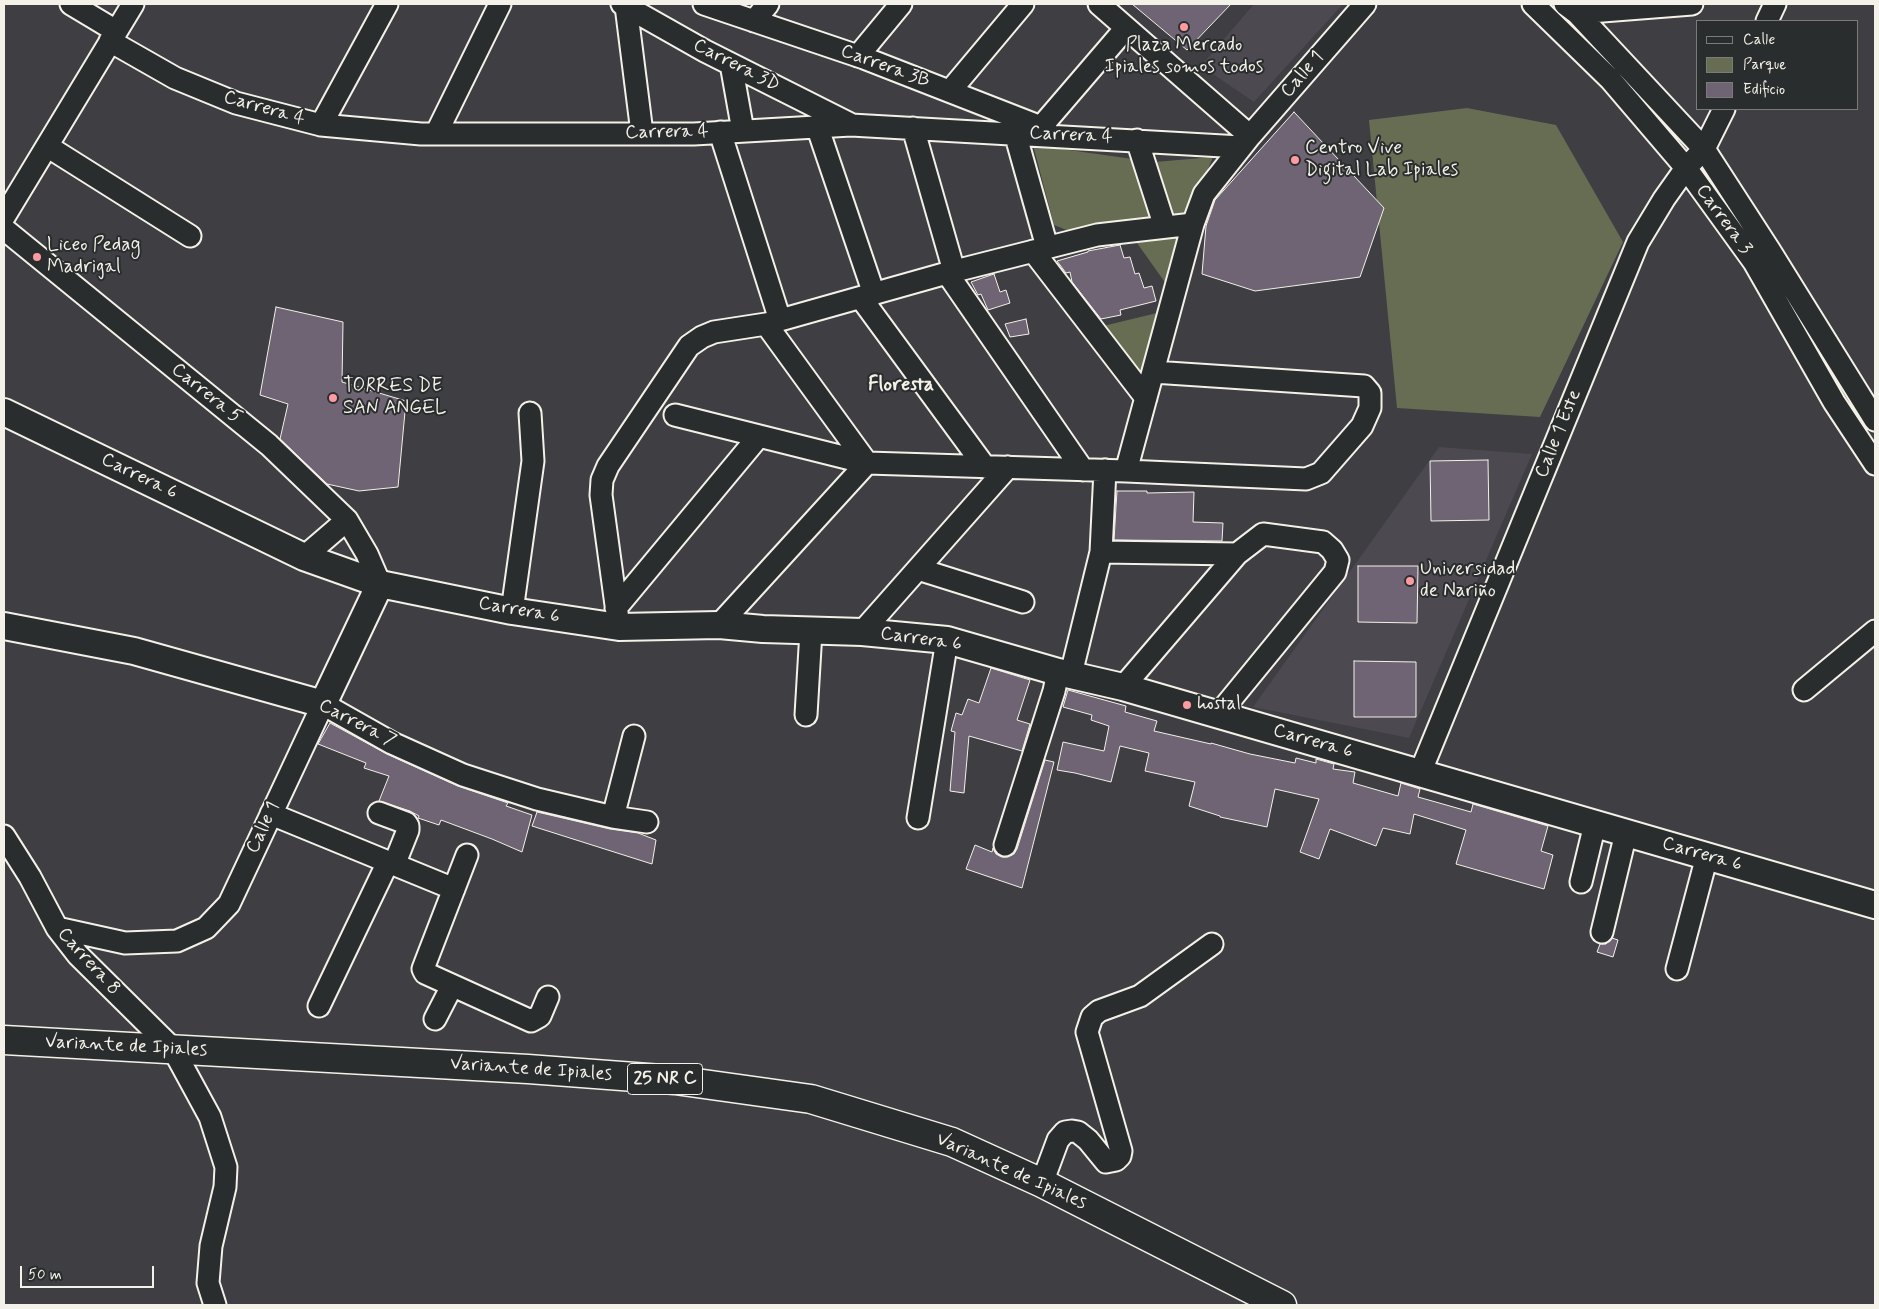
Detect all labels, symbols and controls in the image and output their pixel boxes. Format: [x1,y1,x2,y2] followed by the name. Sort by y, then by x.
[1696,20,1859,110] legend
[1178,21,1190,33] marker: Plaza Mercado Ipiales somos todos
[1743,30,1775,50] text: Calle
[689,34,783,98] street label: Carrera 3D
[1105,35,1263,79] place label: Plaza Mercado Ipiales somos todos
[837,40,933,94] street label: Carrera 3B
[1277,47,1329,103] street label: Calle 1
[1743,55,1786,75] text: Parque
[1743,80,1785,100] text: Edificio
[221,87,307,131] street label: Carrera 4
[625,121,709,145] street label: Carrera 4
[1029,122,1113,150] street label: Carrera 4
[1305,138,1458,182] place label: Centro Vive Digital Lab Ipiales
[1289,154,1301,166] marker: Centro Vive Digital Lab Ipiales
[1690,180,1756,260] street label: Carrera 3
[47,235,140,279] place label: Liceo Pedag Madrigal
[31,251,43,263] marker: Liceo Pedag Madrigal
[166,359,246,429] street label: Carrera 5
[868,374,934,398] district label: Floresta
[343,376,447,420] place label: TORRES DE SAN ANGEL
[1531,387,1587,481] street label: Calle 1 Este
[327,392,339,404] marker: TORRES DE SAN ANGEL
[97,449,181,505] street label: Carrera 6
[1420,559,1515,603] place label: Universidad de Nariño
[1404,575,1416,587] marker: Universidad de Nariño
[477,593,561,629] street label: Carrera 6
[879,623,963,657] street label: Carrera 6
[1197,694,1241,716] place label: hostal
[314,695,400,753] street label: Carrera 7
[1181,699,1193,711] marker: hostal
[1270,720,1356,764] street label: Carrera 6
[242,798,286,858] street label: Calle 1
[1659,833,1745,877] street label: Carrera 6
[52,923,124,1001] street label: Carrera 8
[44,1031,208,1063] street label: Variante de Ipiales
[449,1053,613,1087] street label: Variante de Ipiales
[628,1064,702,1094] road number: 25 NR C
[932,1129,1090,1215] street label: Variante de Ipiales
[22,1256,156,1288] scale bar
[28,1265,62,1285] text: 50 m

